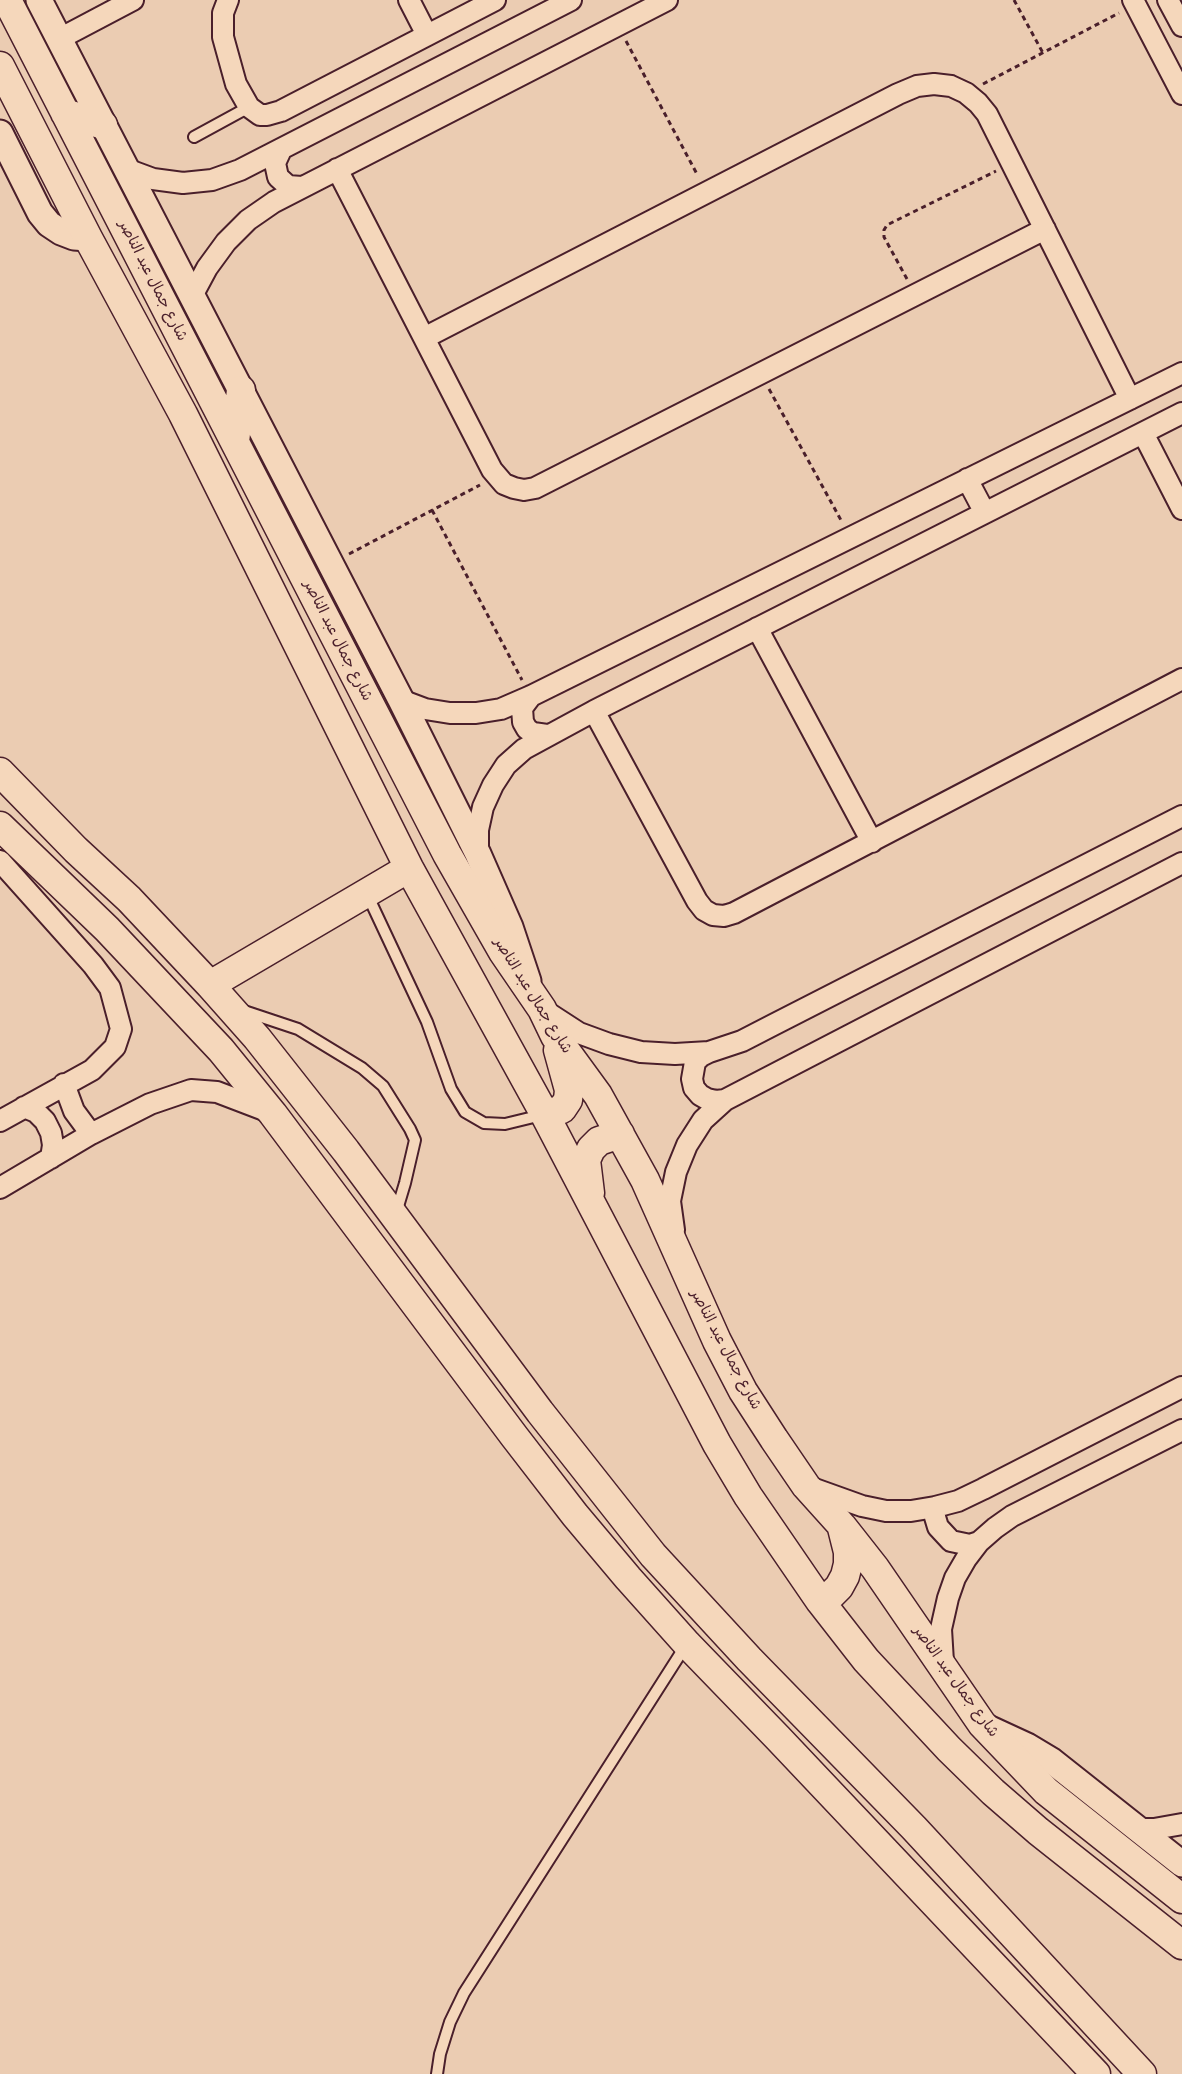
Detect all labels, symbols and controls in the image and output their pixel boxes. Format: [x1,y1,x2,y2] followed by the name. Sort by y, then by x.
[114,217,190,345] street label: شارع جمال عبد الناصر
[299,577,375,705] street label: شارع جمال عبد الناصر
[489,935,575,1057] street label: شارع جمال عبد الناصر
[686,1287,764,1413] street label: شارع جمال عبد الناصر
[908,1623,1002,1741] street label: شارع جمال عبد الناصر

